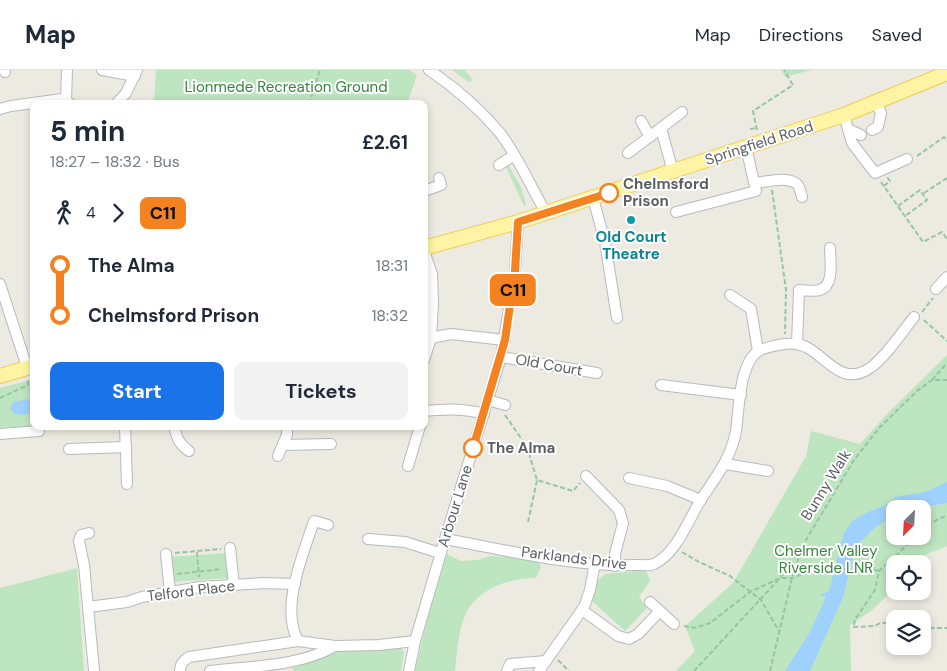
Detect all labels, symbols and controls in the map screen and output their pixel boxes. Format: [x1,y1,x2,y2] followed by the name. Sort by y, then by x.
[25,19,76,50] text: Map
[695,23,731,47] text: Map
[759,23,844,47] text: Directions
[872,23,922,47] text: Saved
[184,77,388,97] park label: Lionmede Recreation Ground
[50,113,125,150] text: 5 min
[702,116,816,170] street label: Springfield Road
[362,130,408,155] text: £2.61
[50,151,180,172] text: 18:27 – 18:32 · Bus
[623,174,709,211] place label: Chelmsford Prison
[599,183,619,203] marker: Chelmsford Prison
[50,199,78,227] icon: walk
[104,199,132,227] icon: forward
[150,201,176,225] text: C11
[86,202,96,223] text: 4
[625,214,637,226] marker: Old Court Theatre
[595,227,667,264] place label: Old Court Theatre
[88,253,175,278] text: The Alma
[376,255,408,276] text: 18:31
[484,274,542,306] line badge: C11
[500,278,526,302] text: C11
[88,303,259,328] text: Chelmsford Prison
[371,305,408,326] text: 18:32
[514,349,584,381] street label: Old Court
[50,362,224,420] button: Start
[234,362,408,420] button: Tickets
[463,438,483,458] marker: The Alma
[487,438,555,458] place label: The Alma
[796,445,856,524] street label: Bunny Walk
[433,462,477,550] street label: Arbour Lane
[886,500,931,545] north arrow
[886,500,931,655] map controls
[774,541,878,578] park label: Chelmer Valley Riverside LNR
[520,542,628,574] street label: Parklands Drive
[886,555,931,600] button: locate
[146,576,236,606] street label: Telford Place
[886,610,931,655] button: layers

